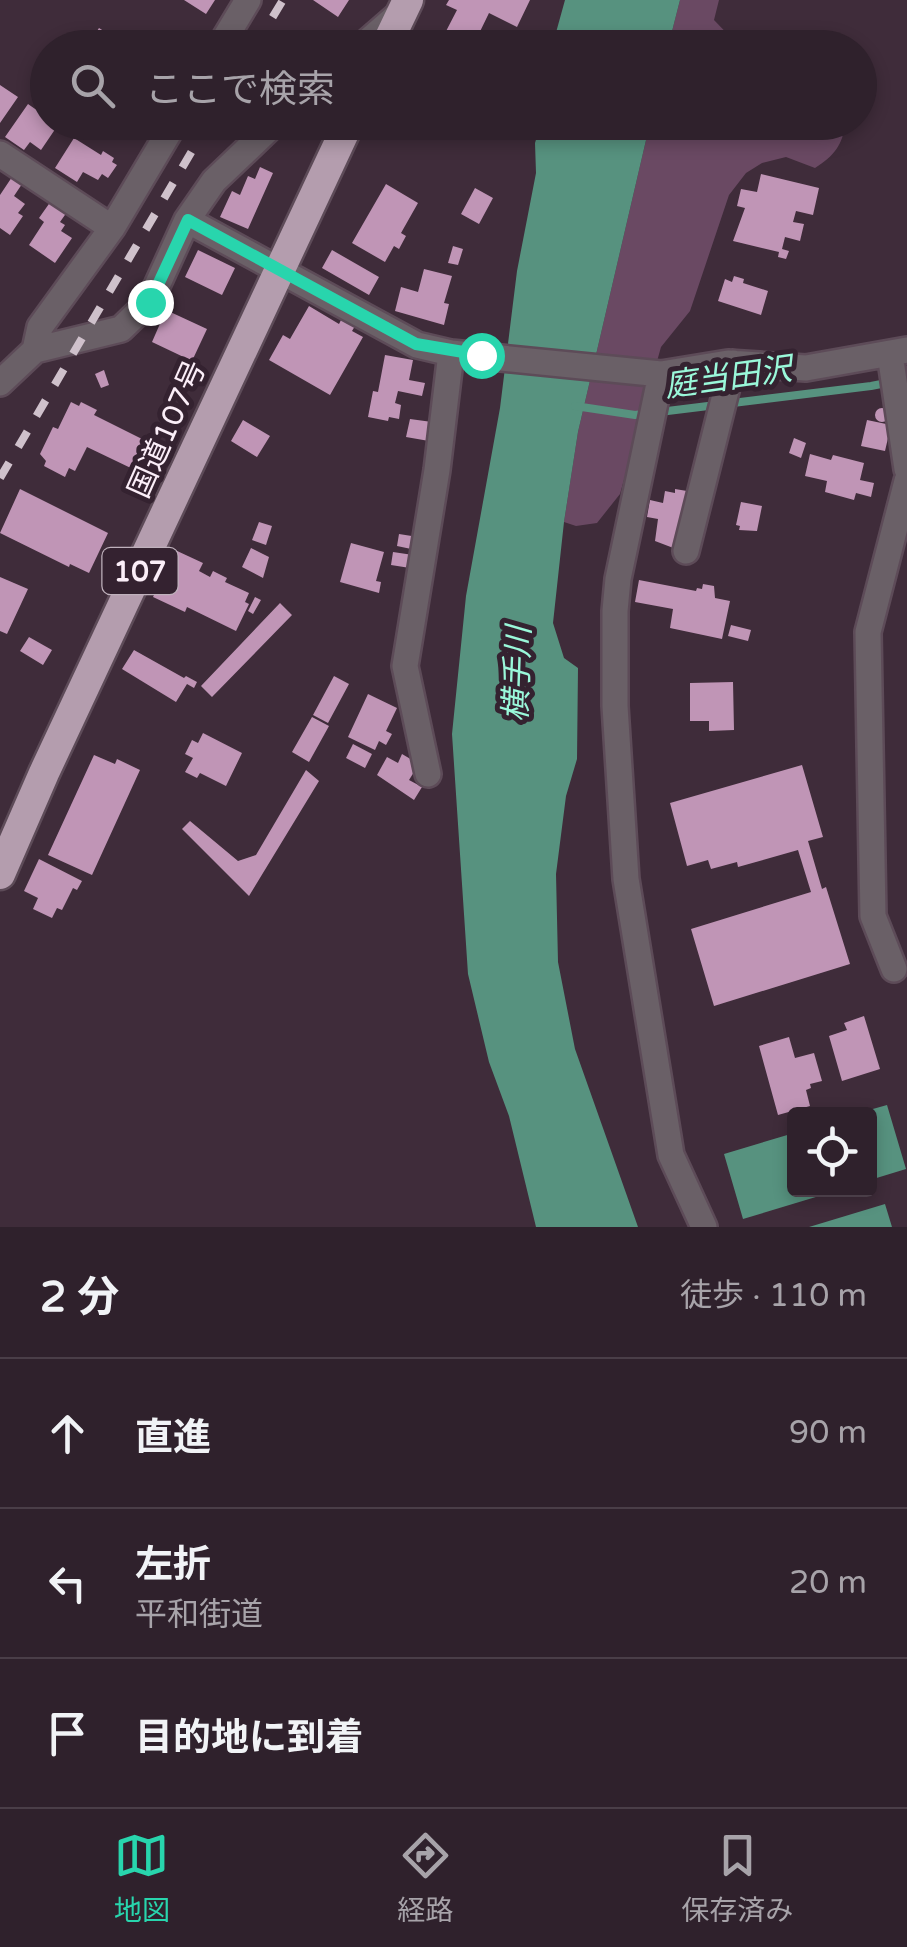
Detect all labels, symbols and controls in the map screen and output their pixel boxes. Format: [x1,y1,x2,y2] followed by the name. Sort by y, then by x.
[30,30,877,140] search box
[65,58,120,113] icon: search
[145,67,335,113] text: ここで検索
[128,280,174,326] route end
[459,333,505,379] route start
[662,350,798,406] water label: 庭当田沢
[121,355,214,504] street label: 国道107号
[102,548,178,594] road number: 107
[497,622,539,723] water label: 横手川
[787,1107,877,1197] map controls
[787,1107,877,1197] button: locate
[40,1272,119,1323] text: 2 分
[680,1277,867,1315] text: 徒歩 · 110 m
[40,1406,95,1461] icon: ahead
[789,1414,867,1452] text: 90 m
[135,1415,211,1461] text: 直進
[135,1542,211,1588] text: 左折
[40,1556,95,1611] icon: left
[789,1564,867,1602] text: 20 m
[135,1596,263,1634] text: 平和街道
[40,1706,95,1761] icon: arrive
[135,1715,363,1761] text: 目的地に到着
[114,1828,170,1928] tab: 地図
[397,1828,453,1928] tab: 経路
[681,1828,793,1928] tab: 保存済み

